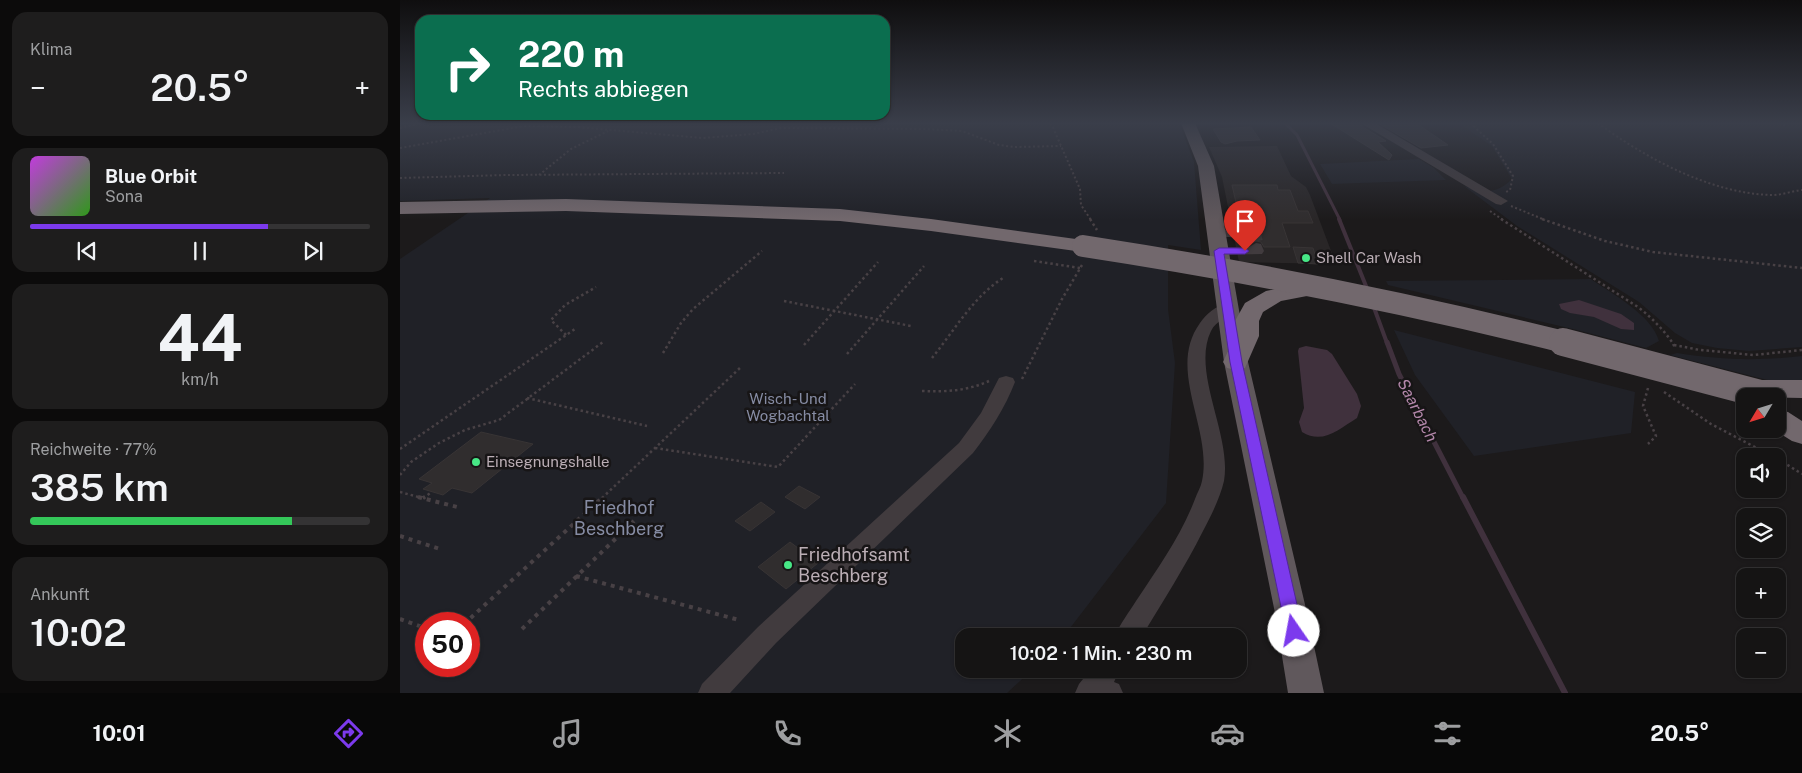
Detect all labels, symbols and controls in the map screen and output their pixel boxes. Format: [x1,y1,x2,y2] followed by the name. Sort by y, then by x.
[518,34,624,75] text: 220 m
[435,35,500,100] icon: right
[30,40,72,59] text: Klima
[150,65,250,110] text: 20.5°
[30,71,46,104] text: −
[354,71,370,104] text: +
[518,76,689,102] text: Rechts abbiegen
[105,165,197,187] text: Blue Orbit
[105,187,143,206] text: Sona
[1224,200,1266,251] pin
[1231,207,1259,235] icon: arrive
[73,237,101,265] icon: previous
[186,237,214,265] icon: pause
[299,237,327,265] icon: next
[1316,249,1422,266] place label: Shell Car Wash
[1300,252,1312,264] marker: Shell Car Wash
[157,299,243,376] text: 44
[181,370,219,389] text: km/h
[1394,375,1442,445] water label: Saarbach
[1736,388,1786,438] north arrow
[1736,388,1786,678] map controls
[746,390,830,424] park label: Wisch- Und Wogbachtal
[30,440,157,459] text: Reichweite · 77%
[1736,448,1786,498] button: sound
[486,453,610,470] place label: Einsegnungshalle
[470,456,482,468] marker: Einsegnungshalle
[30,465,169,510] text: 385 km
[574,497,664,539] park label: Friedhof Beschberg
[1736,508,1786,558] button: layers
[798,544,910,586] place label: Friedhofsamt Beschberg
[782,559,794,571] marker: Friedhofsamt Beschberg
[1736,568,1786,618] button: +
[30,585,90,604] text: Ankunft
[1267,604,1319,656] position arrow
[30,610,127,655] text: 10:02
[415,612,480,677] speed limit sign: 50
[1736,628,1786,678] button: −
[1010,642,1192,664] text: 10:02 · 1 Min. · 230 m
[331,716,366,751] icon: directions
[550,716,585,751] icon: music
[770,716,805,751] icon: phone
[990,716,1025,751] icon: climate
[1210,716,1245,751] icon: car
[1430,716,1465,751] icon: filters
[92,720,146,746] text: 10:01
[1650,720,1710,746] text: 20.5°

